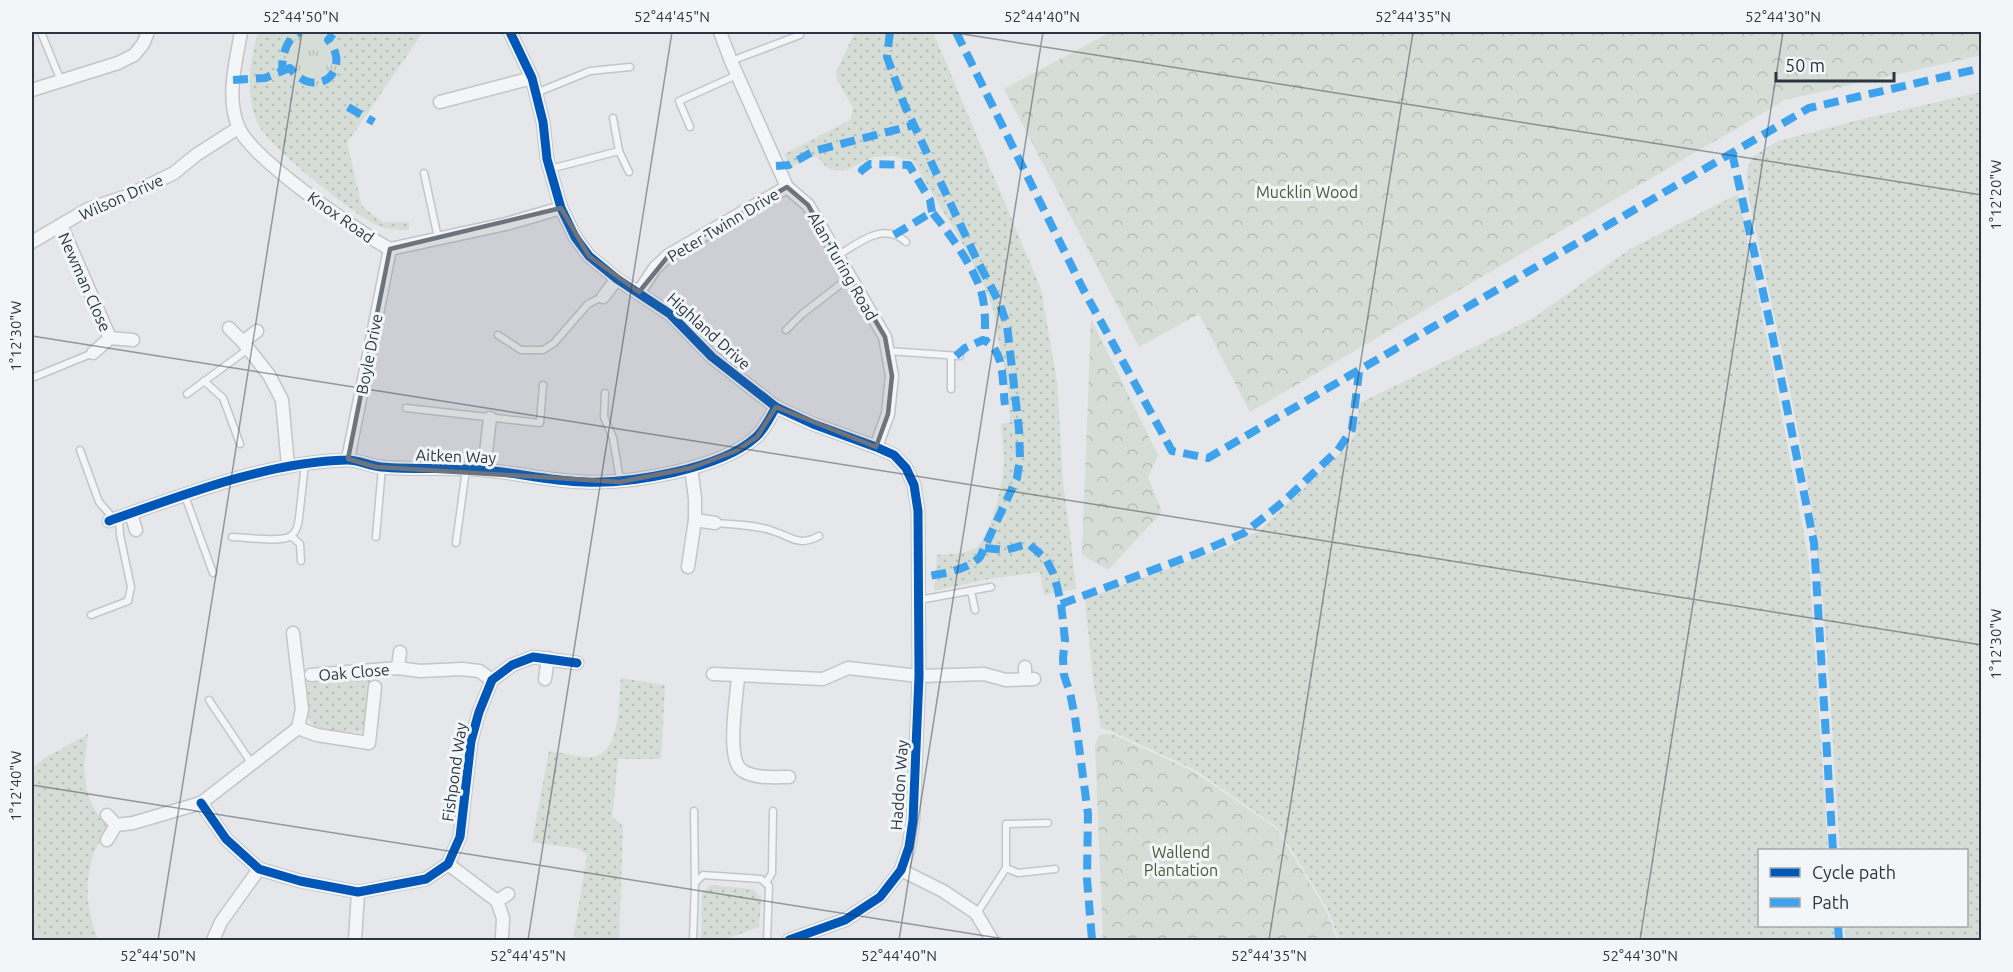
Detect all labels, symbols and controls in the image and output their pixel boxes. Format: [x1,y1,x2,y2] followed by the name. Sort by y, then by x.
[263,8,339,25] text: 52°44'50"N
[634,8,710,25] text: 52°44'45"N
[1004,8,1080,25] text: 52°44'40"N
[1375,8,1451,25] text: 52°44'35"N
[1745,8,1821,25] text: 52°44'30"N
[1776,45,1894,83] scale bar
[1785,55,1825,75] text: 50 m
[1987,159,2004,230] text: 1°12'20"W
[76,170,166,224] street label: Wilson Drive
[1256,183,1358,201] park label: Mucklin Wood
[664,185,782,265] street label: Peter Twinn Drive
[304,188,378,246] street label: Knox Road
[805,209,881,323] street label: Alan Turing Road
[55,230,115,334] street label: Newman Close
[664,289,754,373] street label: Highland Drive
[7,300,24,371] text: 1°12'30"W
[352,312,386,396] street label: Boyle Drive
[415,446,497,466] street label: Aitken Way
[1987,608,2004,679] text: 1°12'30"W
[318,660,390,684] street label: Oak Close
[438,721,470,823] street label: Fishpond Way
[887,739,911,831] street label: Haddon Way
[7,750,24,821] text: 1°12'40"W
[1144,843,1218,879] park label: Wallend Plantation
[1758,849,1968,927] legend
[1812,862,1896,882] text: Cycle path
[1812,892,1849,912] text: Path
[120,947,196,964] text: 52°44'50"N
[490,947,566,964] text: 52°44'45"N
[861,947,937,964] text: 52°44'40"N
[1231,947,1307,964] text: 52°44'35"N
[1602,947,1678,964] text: 52°44'30"N

